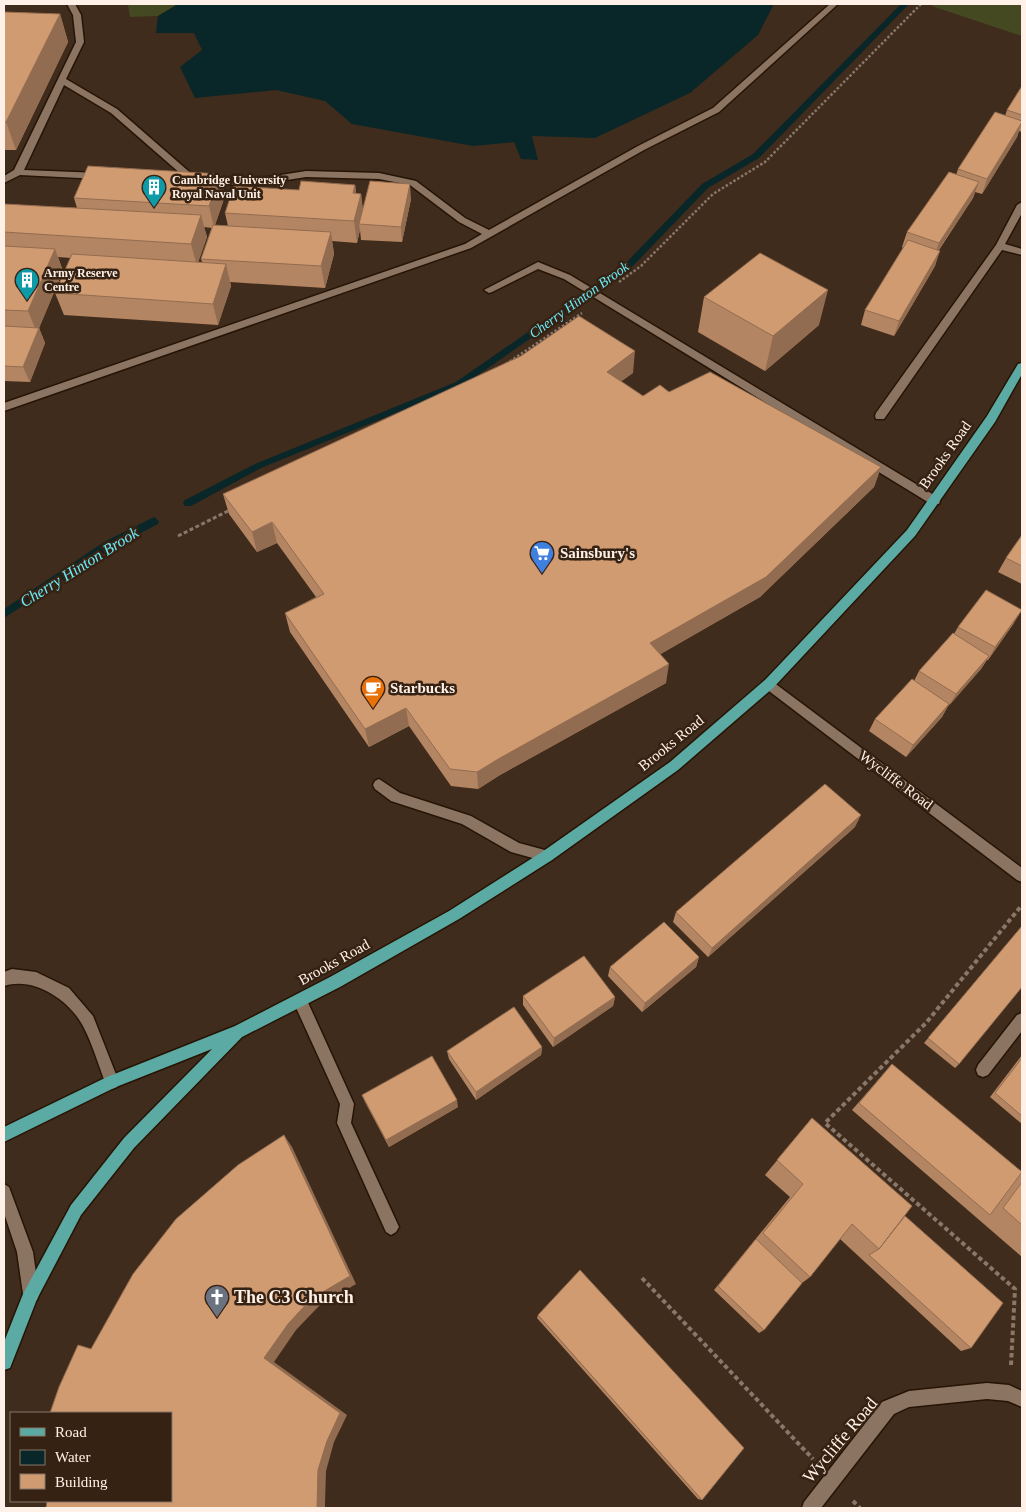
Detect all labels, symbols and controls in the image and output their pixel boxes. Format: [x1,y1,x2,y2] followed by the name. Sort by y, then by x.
[172,173,286,201] place label: Cambridge University Royal Naval Unit
[141,174,167,208] building icon: Cambridge University Royal Naval Unit
[526,258,632,341] water label: Cherry Hinton Brook
[44,266,118,294] place label: Army Reserve Centre
[14,267,40,301] building icon: Army Reserve Centre
[916,418,974,492] street label: Brooks Road
[17,523,143,611] water label: Cherry Hinton Brook
[529,540,555,574] supermarket icon: Sainsbury's
[560,545,635,561] place label: Sainsbury's
[360,675,386,709] cafe icon: Starbucks
[390,680,455,696] place label: Starbucks
[635,712,707,774] street label: Brooks Road
[856,747,936,813] street label: Wycliffe Road
[296,936,373,988] street label: Brooks Road
[204,1284,230,1318] church icon: The C3 Church
[234,1287,354,1307] place label: The C3 Church
[799,1393,881,1487] street label: Wycliffe Road
[10,1412,172,1502] legend
[55,1424,87,1440] text: Road
[55,1449,90,1465] text: Water
[55,1474,108,1490] text: Building

